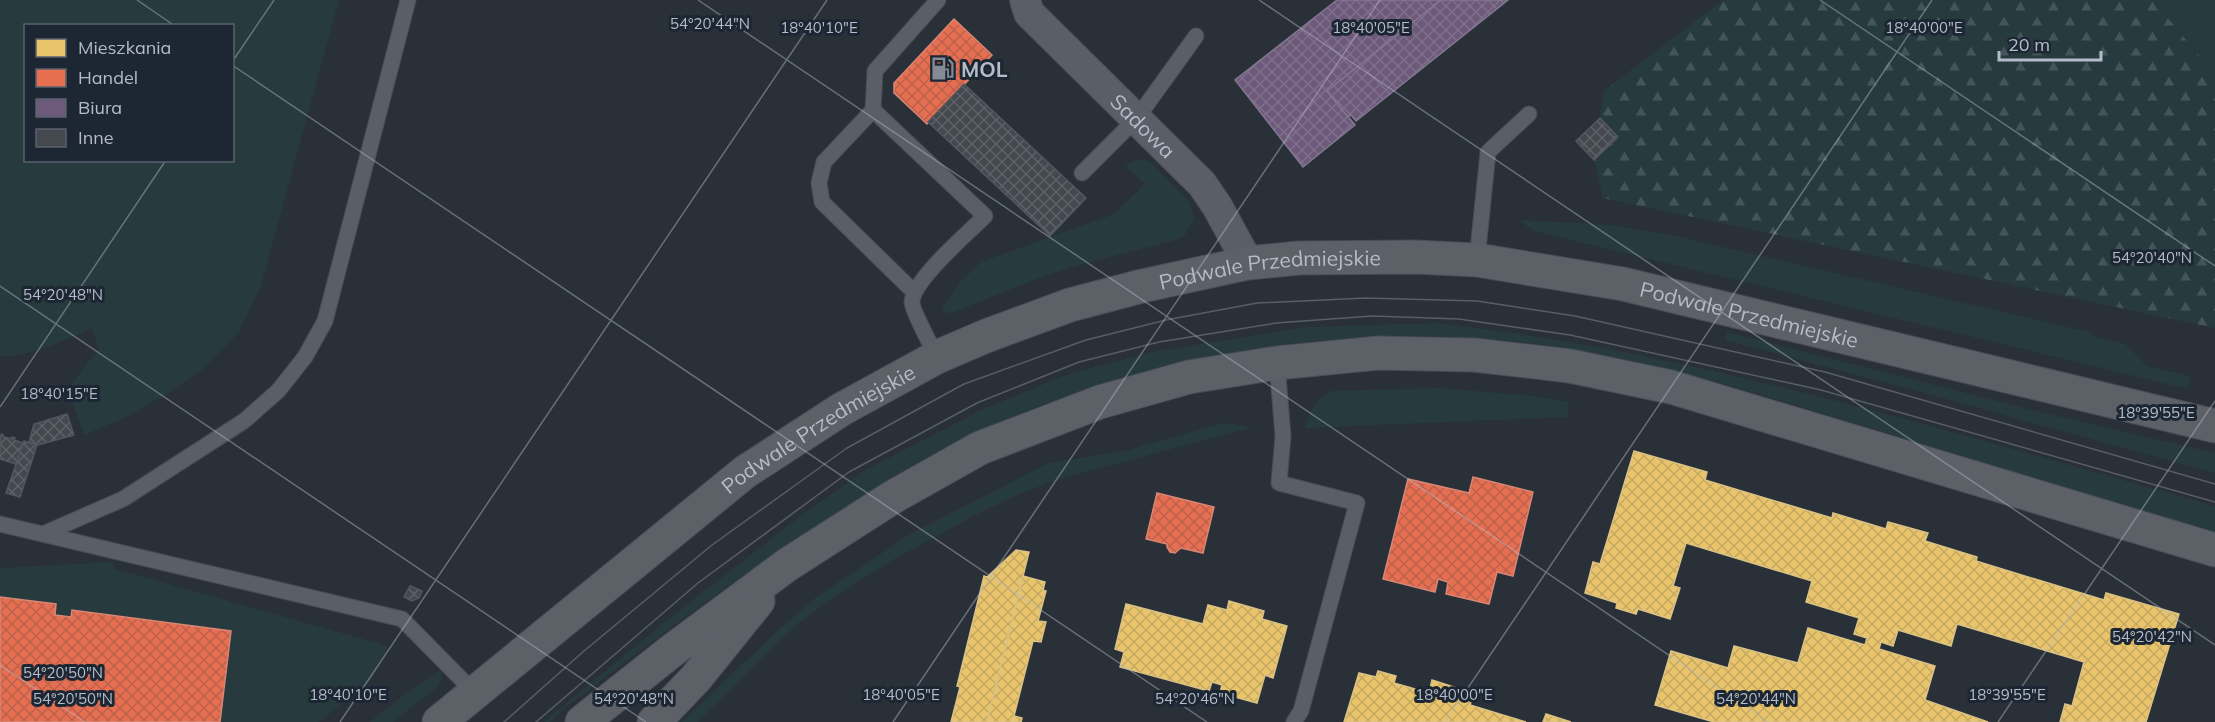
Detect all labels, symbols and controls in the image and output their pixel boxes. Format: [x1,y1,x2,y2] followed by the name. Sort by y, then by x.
[670,14,750,33] text: 54°20'44"N
[780,18,858,37] text: 18°40'10"E
[1332,18,1410,37] text: 18°40'05"E
[1885,18,1963,37] text: 18°40'00"E
[24,24,234,162] legend
[1999,24,2101,62] scale bar
[2008,33,2050,56] text: 20 m
[78,36,171,59] text: Mieszkania
[930,56,956,82] fuel station icon: MOL
[961,56,1008,82] place label: MOL
[78,66,138,89] text: Handel
[1105,88,1181,163] street label: Sadowa
[78,96,122,119] text: Biura
[78,126,114,149] text: Inne
[1156,244,1381,295] street label: Podwale Przedmiejskie
[2112,248,2192,267] text: 54°20'40"N
[1637,276,1861,353] street label: Podwale Przedmiejskie
[23,285,103,304] text: 54°20'48"N
[716,359,919,499] street label: Podwale Przedmiejskie
[20,384,98,403] text: 18°40'15"E
[2117,403,2195,422] text: 18°39'55"E
[2112,627,2192,646] text: 54°20'42"N
[23,663,103,682] text: 54°20'50"N
[309,685,387,704] text: 18°40'10"E
[862,685,940,704] text: 18°40'05"E
[1415,685,1493,704] text: 18°40'00"E
[1968,685,2046,704] text: 18°39'55"E
[33,689,113,708] text: 54°20'50"N
[594,689,674,708] text: 54°20'48"N
[1155,689,1235,708] text: 54°20'46"N
[1716,689,1796,708] text: 54°20'44"N

